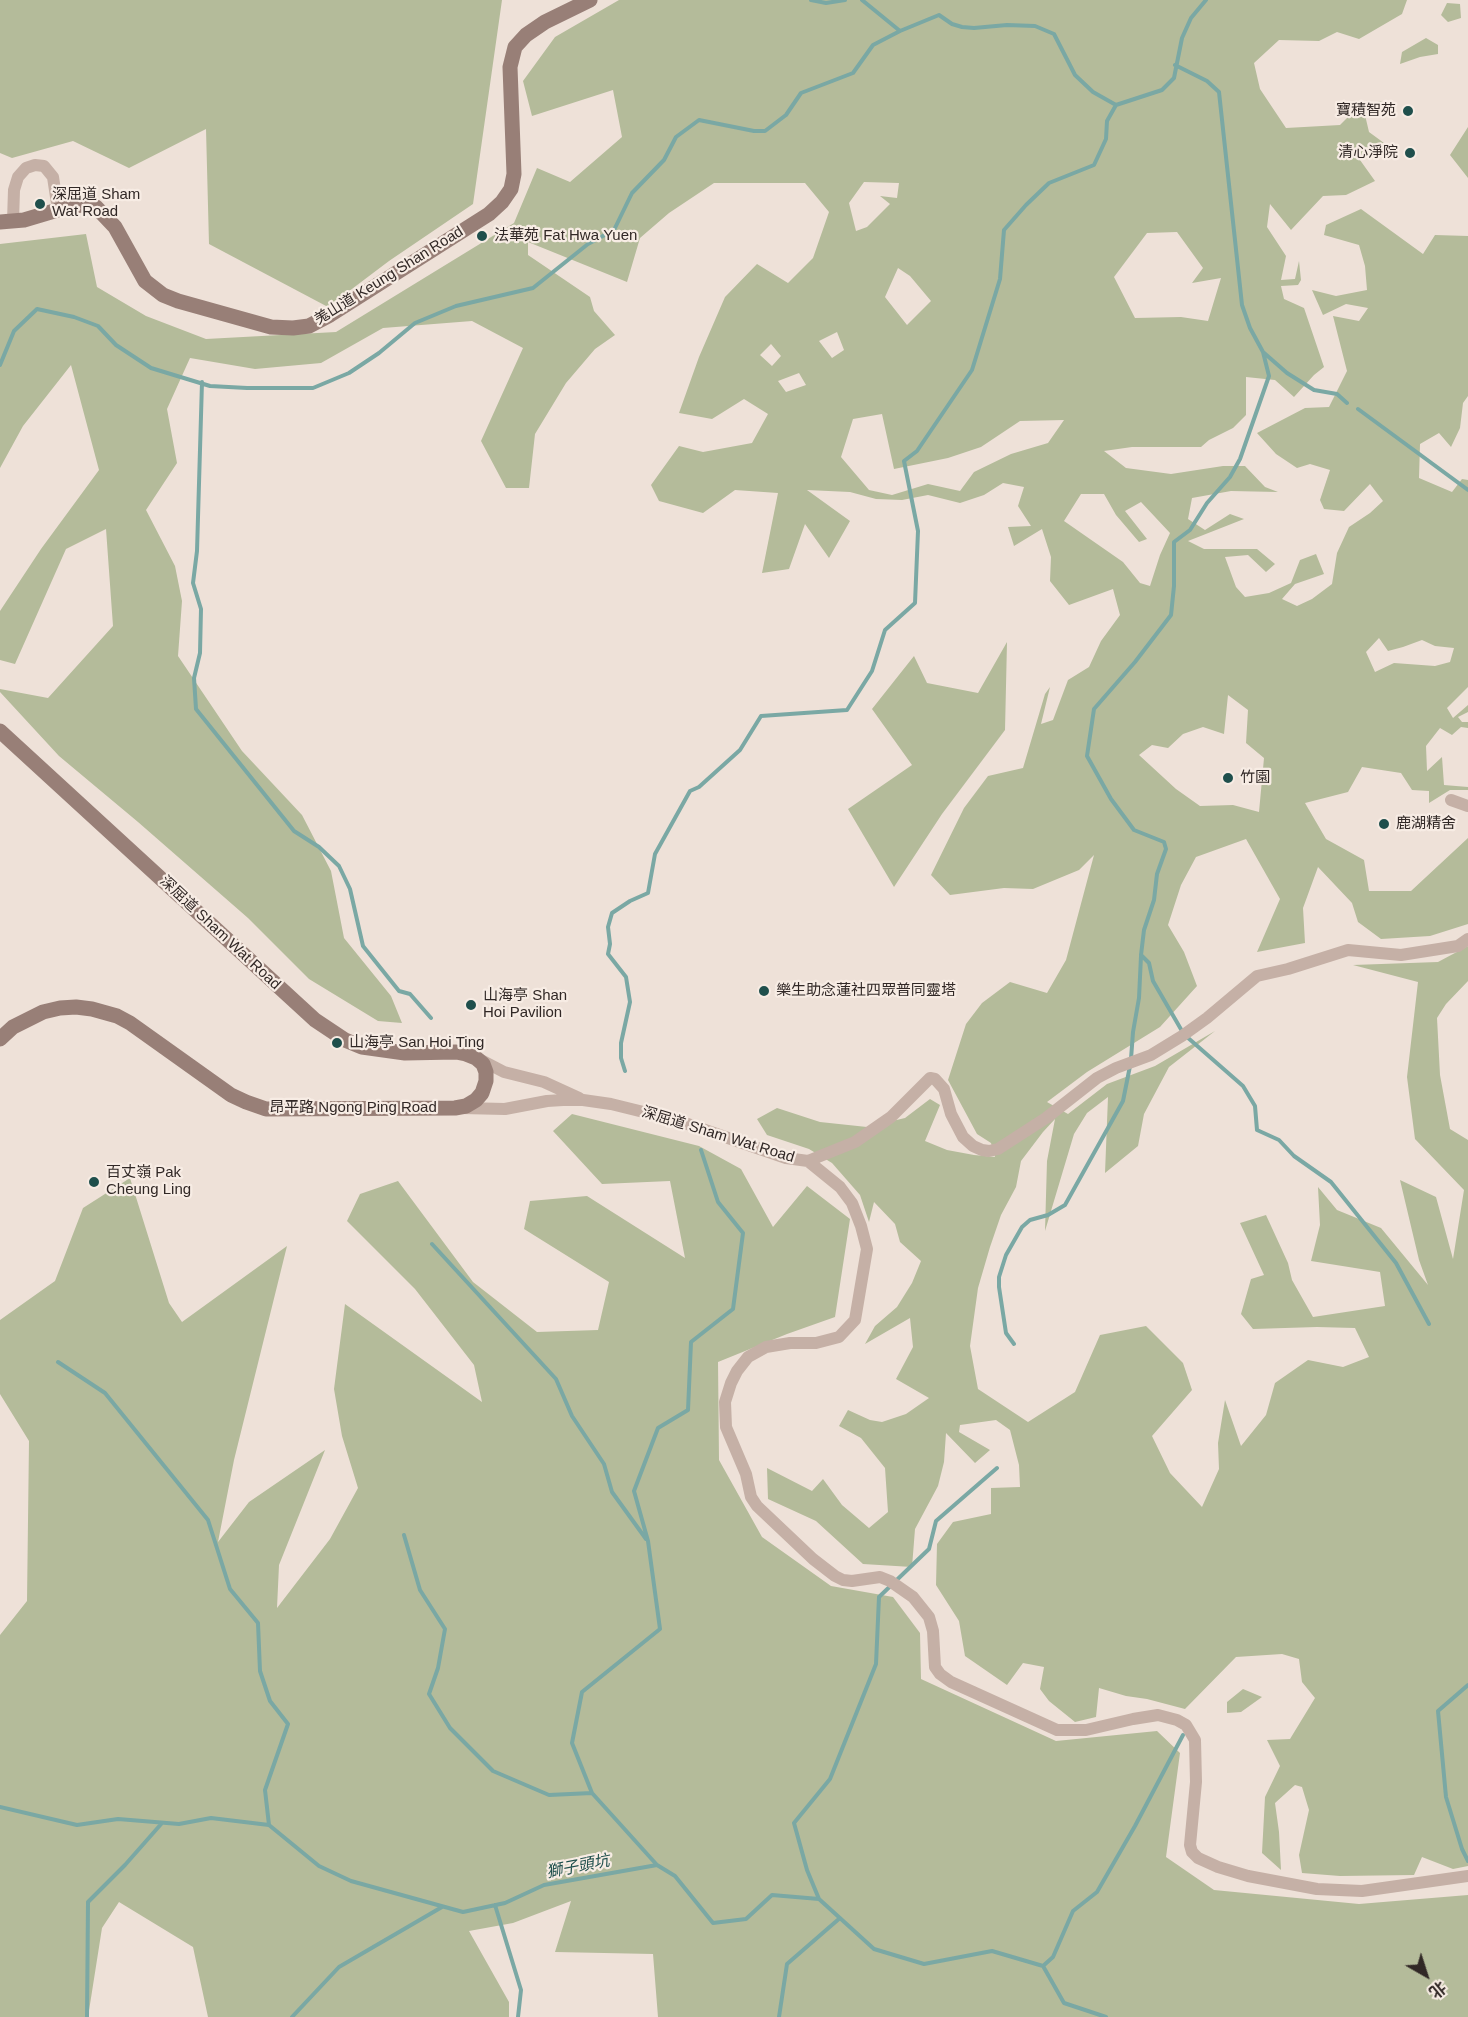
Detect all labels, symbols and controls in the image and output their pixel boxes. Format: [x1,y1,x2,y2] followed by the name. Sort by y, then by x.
[1336,102,1396,120] place label: 寶積智苑
[1401,104,1415,118] marker: 寶積智苑
[1338,144,1398,162] place label: 清心淨院
[1403,146,1417,160] marker: 清心淨院
[52,186,140,221] place label: 深屈道 Sham Wat Road
[33,197,47,211] marker: 深屈道 Sham Wat Road
[311,223,467,329] street label: 羗山道 Keung Shan Road
[494,227,637,245] place label: 法華苑 Fat Hwa Yuen
[475,229,489,243] marker: 法華苑 Fat Hwa Yuen
[1240,769,1270,787] place label: 竹園
[1221,771,1235,785] marker: 竹園
[1396,815,1456,833] place label: 鹿湖精舍
[1377,817,1391,831] marker: 鹿湖精舍
[156,872,284,994] street label: 深屈道 Sham Wat Road
[776,982,956,1000] place label: 樂生助念蓮社四眾普同靈塔
[757,984,771,998] marker: 樂生助念蓮社四眾普同靈塔
[483,987,567,1022] place label: 山海亭 Shan Hoi Pavilion
[464,998,478,1012] marker: 山海亭 Shan Hoi Pavilion
[349,1034,484,1052] place label: 山海亭 San Hoi Ting
[330,1036,344,1050] marker: 山海亭 San Hoi Ting
[269,1099,437,1117] street label: 昂平路 Ngong Ping Road
[640,1103,796,1167] street label: 深屈道 Sham Wat Road
[106,1164,191,1199] place label: 百丈嶺 Pak Cheung Ling
[87,1175,101,1189] marker: 百丈嶺 Pak Cheung Ling
[545,1851,611,1883] water label: 獅子頭坑
[1396,1945,1456,2005] north arrow
[1426,1978,1449,2001] text: 北

